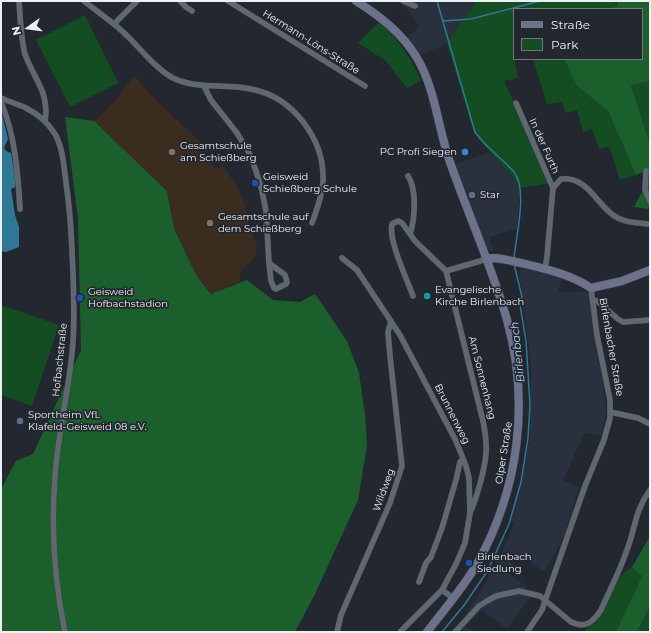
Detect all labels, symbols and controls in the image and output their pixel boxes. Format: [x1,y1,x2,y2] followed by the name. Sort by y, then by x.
[260,7,362,77] street label: Hermann-Löns-Straße
[8,8,48,48] north arrow
[513,8,643,60] legend
[551,17,590,32] text: Straße
[8,25,24,37] text: N
[551,37,578,52] text: Park
[526,116,562,176] street label: In der Furth
[180,140,257,164] place label: Gesamtschule am Schießberg
[380,146,457,158] place label: PC Profi Siegen
[167,147,177,157] marker: Gesamtschule am Schießberg
[460,147,470,157] marker: PC Profi Siegen
[263,171,357,194] place label: Geisweid Schießberg Schule
[250,178,260,188] marker: Geisweid Schießberg Schule
[480,189,500,201] place label: Star
[467,190,477,200] marker: Star
[218,211,308,234] place label: Gesamtschule auf dem Schießberg
[205,218,215,228] marker: Gesamtschule auf dem Schießberg
[435,284,524,308] place label: Evangelische Kirche Birlenbach
[88,286,168,310] place label: Geisweid Hofbachstadion
[422,291,432,301] marker: Evangelische Kirche Birlenbach
[75,293,85,303] marker: Geisweid Hofbachstadion
[596,297,626,397] street label: Birlenbacher Straße
[508,321,528,383] water label: Birlenbach
[50,323,70,397] street label: Hofbachstraße
[466,335,498,421] street label: Am Sonnenhang
[432,382,472,446] street label: Brunnenweg
[28,409,147,432] place label: Sportheim VfL Klafeld-Geisweid 08 e.V.
[15,416,25,426] marker: Sportheim VfL Klafeld-Geisweid 08 e.V.
[493,421,515,485] street label: Olper Straße
[371,467,397,513] street label: Wildweg
[477,551,532,574] place label: Birlenbach Siedlung
[464,558,474,568] marker: Birlenbach Siedlung

